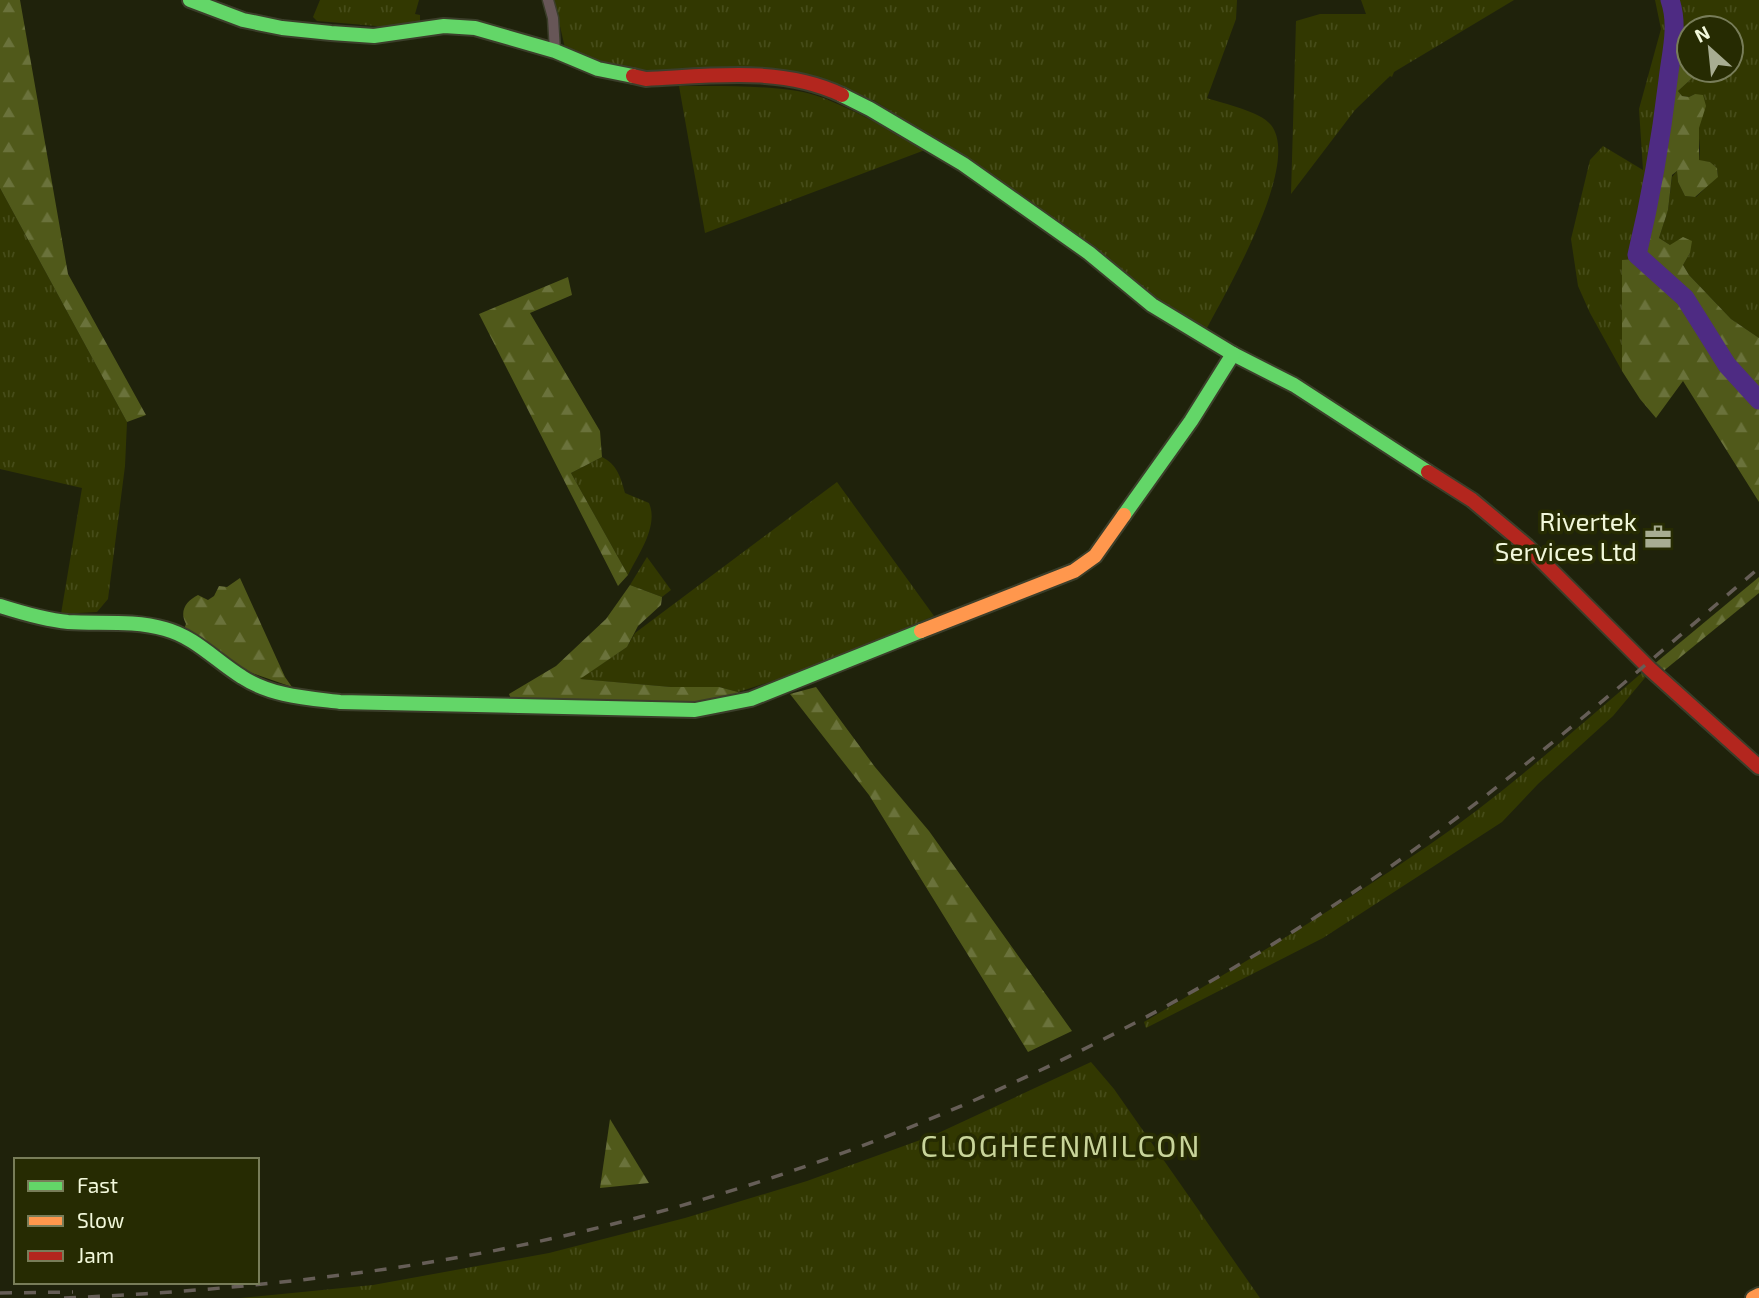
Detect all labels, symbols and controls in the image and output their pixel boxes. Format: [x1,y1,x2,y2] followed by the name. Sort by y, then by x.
[1675,14,1745,84] north arrow
[1691,20,1713,47] text: N
[1495,505,1637,566] place label: Rivertek Services Ltd
[1643,522,1673,552] office icon: Rivertek Services Ltd
[921,1127,1201,1163] district label: CLOGHEENMILCON
[14,1158,259,1284] legend
[77,1172,118,1197] text: Fast
[77,1207,124,1232] text: Slow
[77,1242,114,1267] text: Jam

